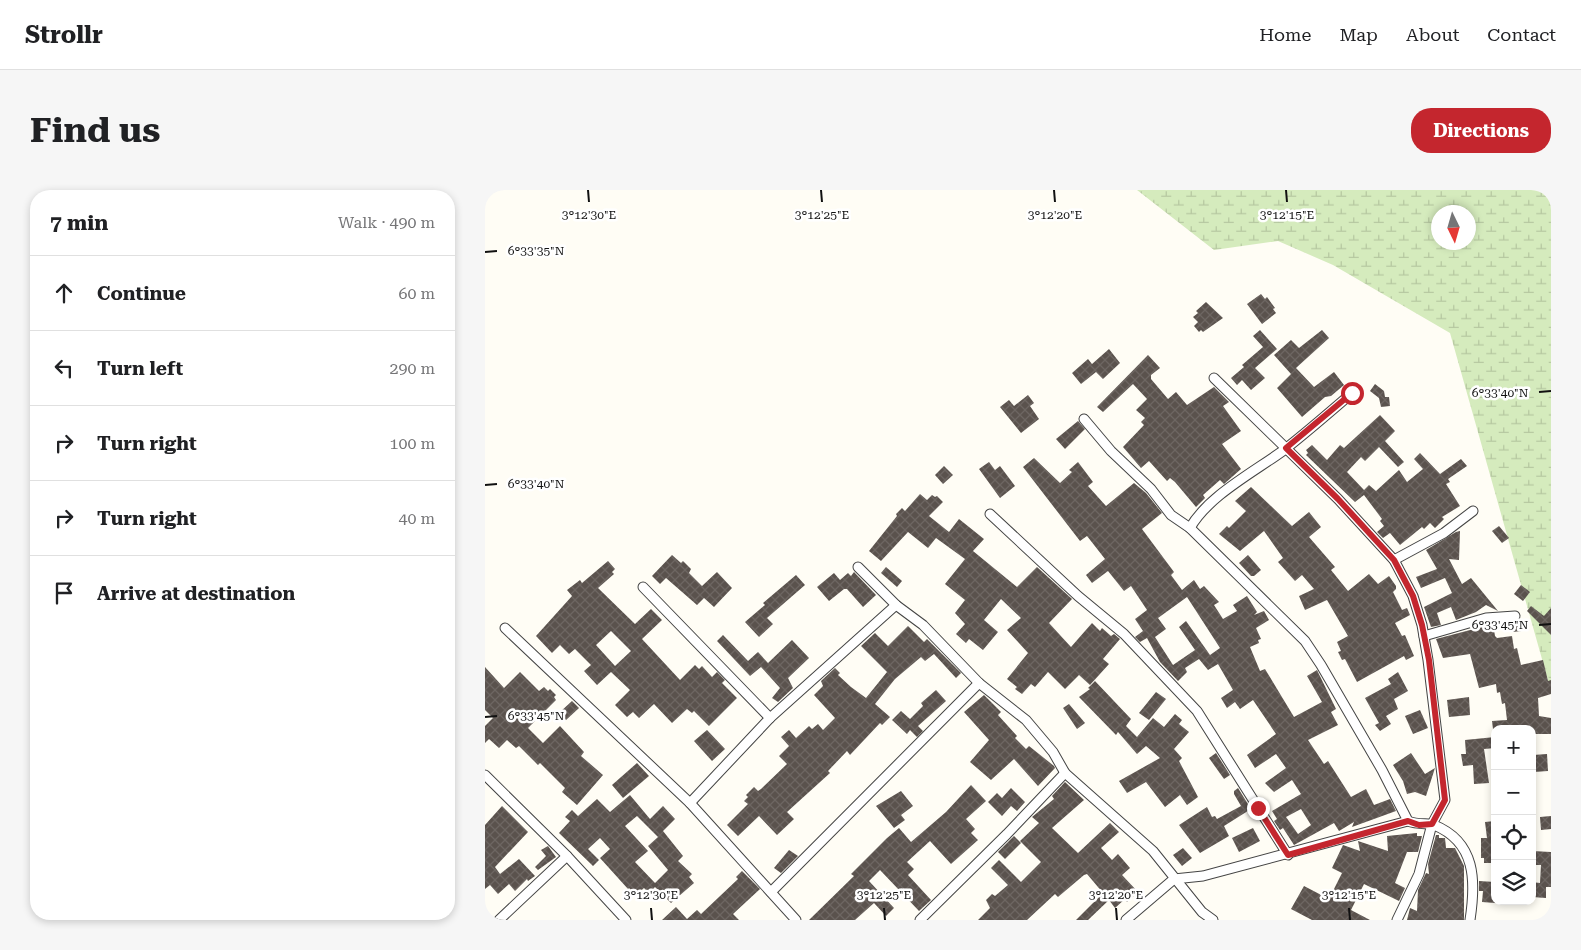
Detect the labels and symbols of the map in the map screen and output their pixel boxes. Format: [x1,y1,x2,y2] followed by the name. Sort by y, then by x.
[1431,205,1476,250] north arrow
[562,208,616,222] text: 3°12'30"E
[795,208,849,222] text: 3°12'25"E
[1028,208,1082,222] text: 3°12'20"E
[1260,208,1314,222] text: 3°12'15"E
[508,244,565,258] text: 6°33'35"N
[1341,382,1364,405] route start
[1472,386,1529,400] text: 6°33'40"N
[508,477,565,491] text: 6°33'40"N
[1472,618,1529,632] text: 6°33'45"N
[508,709,565,723] text: 6°33'45"N
[1247,797,1270,820] route end
[624,888,678,902] text: 3°12'30"E
[857,888,911,902] text: 3°12'25"E
[1089,888,1143,902] text: 3°12'20"E
[1322,888,1376,902] text: 3°12'15"E

